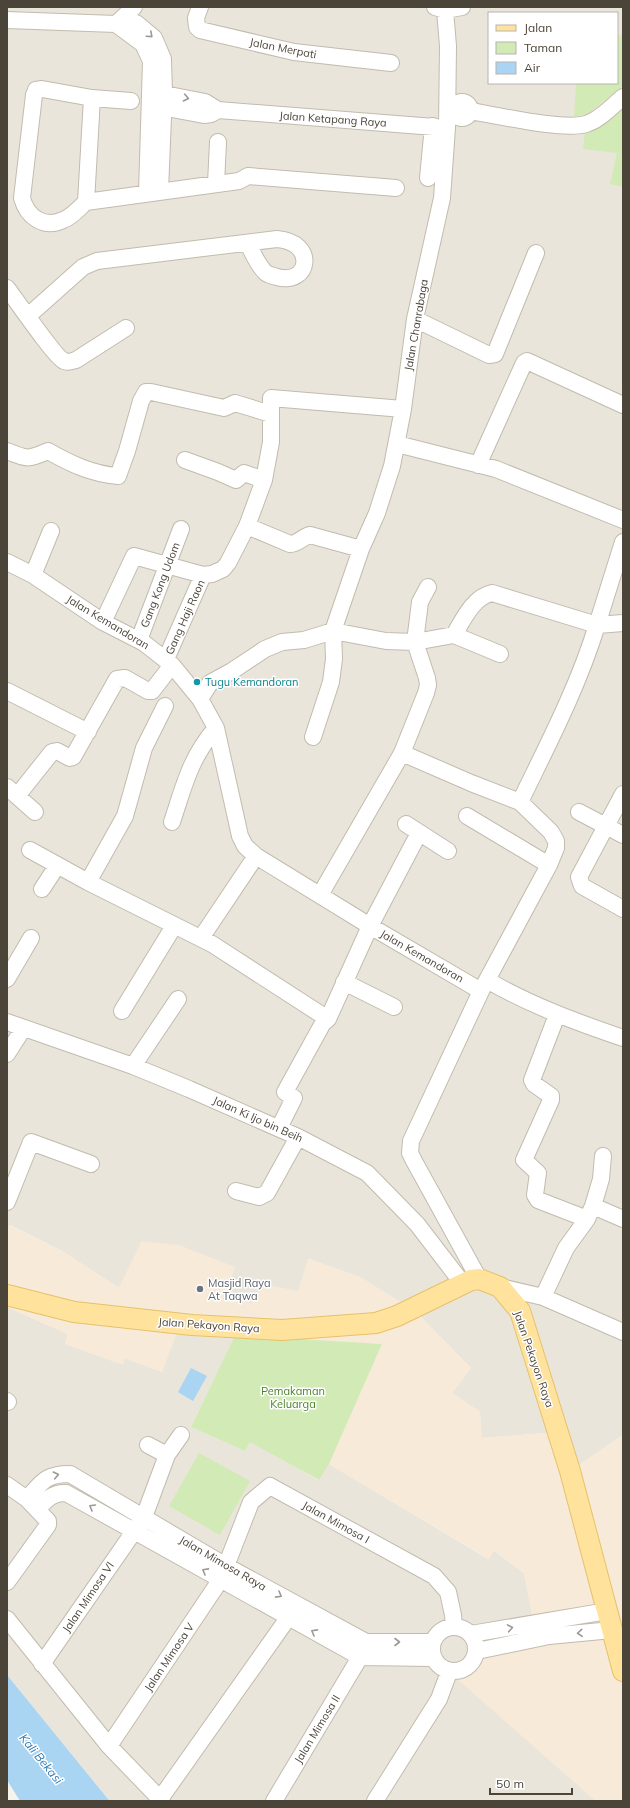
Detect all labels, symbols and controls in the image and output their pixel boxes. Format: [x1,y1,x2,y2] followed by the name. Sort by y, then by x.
[488,12,618,84] legend
[524,20,552,35] text: Jalan
[146,31,153,38] one-way arrow
[248,35,318,61] street label: Jalan Merpati
[524,40,562,55] text: Taman
[524,60,541,75] text: Air
[183,94,189,102] one-way arrow
[279,108,387,130] street label: Jalan Ketapang Raya
[401,278,431,372] street label: Jalan Chanrabaga
[137,540,183,630] street label: Gang Kong Udom
[162,577,208,657] street label: Gang Haji Raon
[64,592,152,652] street label: Jalan Kemandoran
[205,675,298,689] place label: Tugu Kemandoran
[192,677,202,687] marker: Tugu Kemandoran
[378,926,466,986] street label: Jalan Kemandoran
[211,1093,305,1145] street label: Jalan Ki Ijo bin Beih
[208,1276,271,1303] place label: Masjid Raya At Taqwa
[195,1284,205,1294] marker: Masjid Raya At Taqwa
[511,1309,557,1409] street label: Jalan Pekayon Raya
[158,1314,260,1336] street label: Jalan Pekayon Raya
[261,1384,325,1411] park label: Pemakaman Keluarga
[53,1472,59,1480] one-way arrow
[300,1498,372,1546] street label: Jalan Mimosa I
[89,1505,96,1512] one-way arrow
[177,1532,269,1594] street label: Jalan Mimosa Raya
[59,1559,117,1635] street label: Jalan Mimosa VI
[202,1568,209,1575] one-way arrow
[275,1591,282,1598] one-way arrow
[141,1620,197,1694] street label: Jalan Mimosa V
[506,1624,513,1633] one-way arrow
[577,1628,583,1637] one-way arrow
[310,1629,318,1637] one-way arrow
[394,1638,400,1646] one-way arrow
[291,1692,343,1766] street label: Jalan Mimosa II
[17,1730,66,1787] water label: Kali Bekasi
[490,1770,572,1796] scale bar
[496,1776,524,1791] text: 50 m

